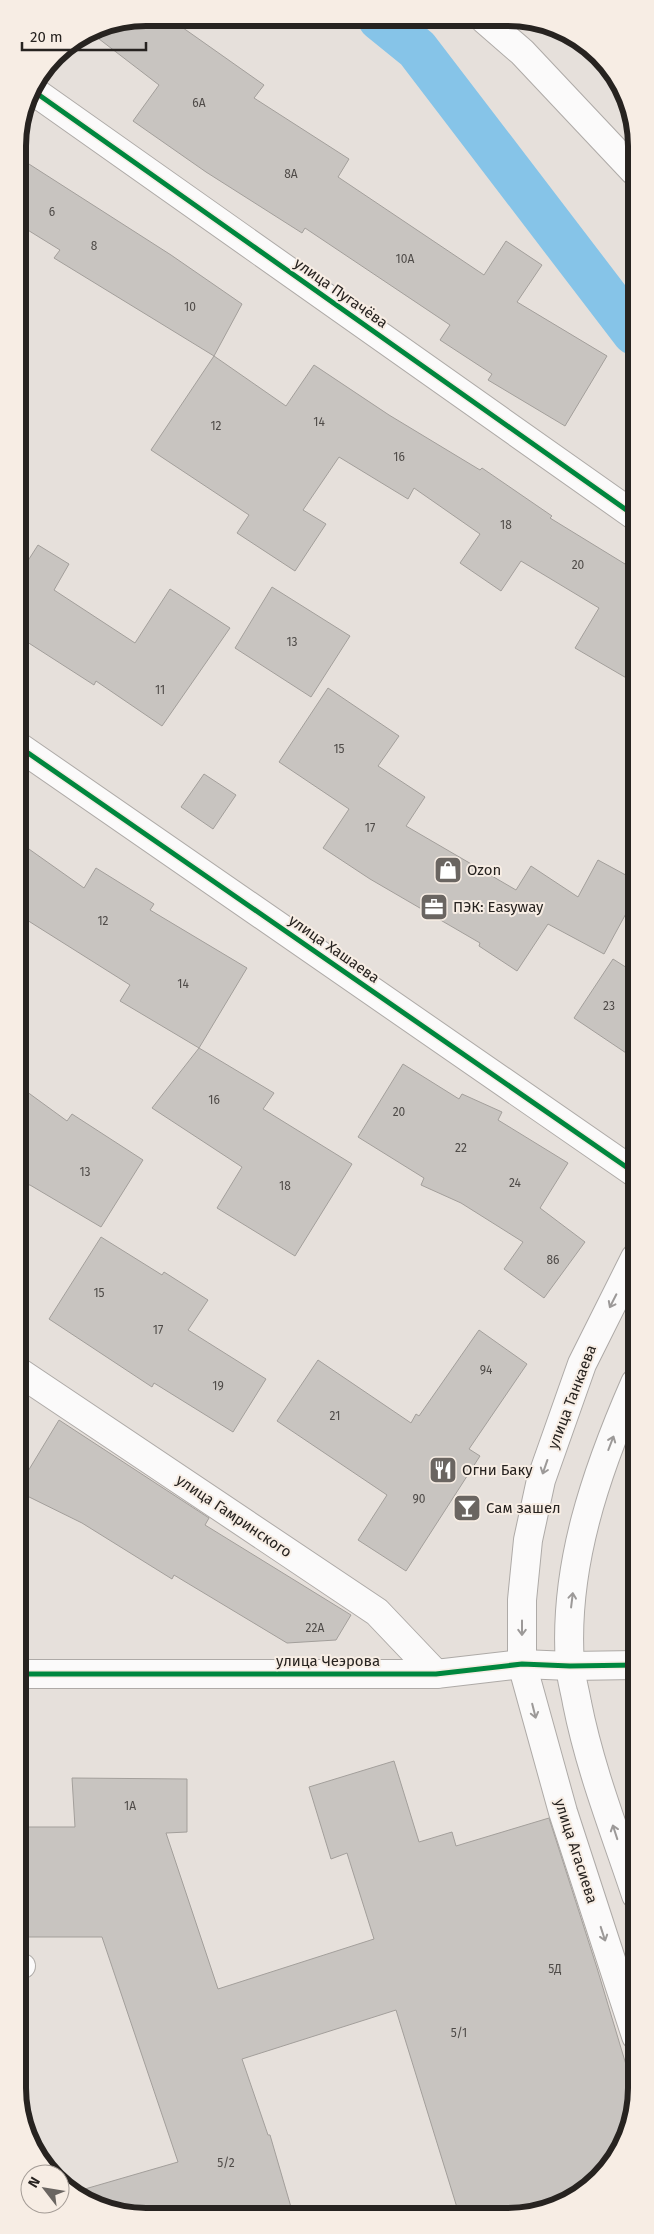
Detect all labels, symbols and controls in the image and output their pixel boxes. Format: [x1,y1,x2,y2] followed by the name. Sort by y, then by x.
[22,20,146,52] scale bar
[30,28,63,46] text: 20 m
[192,96,206,110] house number: 6А
[284,167,298,181] house number: 8А
[49,205,55,219] house number: 6
[91,239,98,253] house number: 8
[396,252,415,266] house number: 10А
[291,254,391,332] street label: улица Пугачёва
[184,300,196,314] house number: 10
[313,415,325,429] house number: 14
[210,419,222,433] house number: 12
[393,450,405,464] house number: 16
[500,518,512,532] house number: 18
[572,558,585,572] house number: 20
[286,635,298,649] house number: 13
[155,683,165,697] house number: 11
[333,742,345,756] house number: 15
[365,821,375,835] house number: 17
[433,855,463,885] shop icon: Ozon
[467,861,501,879] place label: Ozon
[419,892,449,922] office icon: ПЭК: Easyway
[453,898,544,916] place label: ПЭК: Easyway
[285,911,383,987] street label: улица Хашаева
[97,914,109,928] house number: 12
[177,977,189,991] house number: 14
[603,999,615,1013] house number: 23
[208,1093,220,1107] house number: 16
[393,1105,406,1119] house number: 20
[455,1141,467,1155] house number: 22
[79,1165,91,1179] house number: 13
[509,1176,522,1190] house number: 24
[279,1179,291,1193] house number: 18
[546,1253,560,1267] house number: 86
[93,1286,105,1300] house number: 15
[608,1293,617,1308] one-way arrow
[153,1323,163,1337] house number: 17
[544,1342,600,1452] street label: улица Танкаева
[480,1363,493,1377] house number: 94
[212,1379,224,1393] house number: 19
[330,1409,340,1423] house number: 21
[607,1436,616,1451] one-way arrow
[428,1455,458,1485] restaurant icon: Огни Баку
[540,1459,549,1475] one-way arrow
[462,1461,533,1479] place label: Огни Баку
[173,1471,295,1561] street label: улица Гамринского
[413,1492,426,1506] house number: 90
[452,1493,482,1523] bar icon: Сам зашел
[486,1499,561,1517] place label: Сам зашел
[567,1592,577,1608] one-way arrow
[517,1619,527,1635] one-way arrow
[306,1621,324,1635] house number: 22А
[276,1652,380,1670] street label: улица Чеэрова
[530,1703,539,1719] one-way arrow
[551,1796,601,1906] street label: улица Агасиева
[124,1799,136,1813] house number: 1А
[610,1825,619,1841] one-way arrow
[598,1925,608,1941] one-way arrow
[548,1962,562,1976] house number: 5Д
[451,2026,467,2040] house number: 5/1
[217,2156,235,2170] house number: 5/2
[20,2164,70,2214] north arrow
[25,2174,44,2191] text: N

